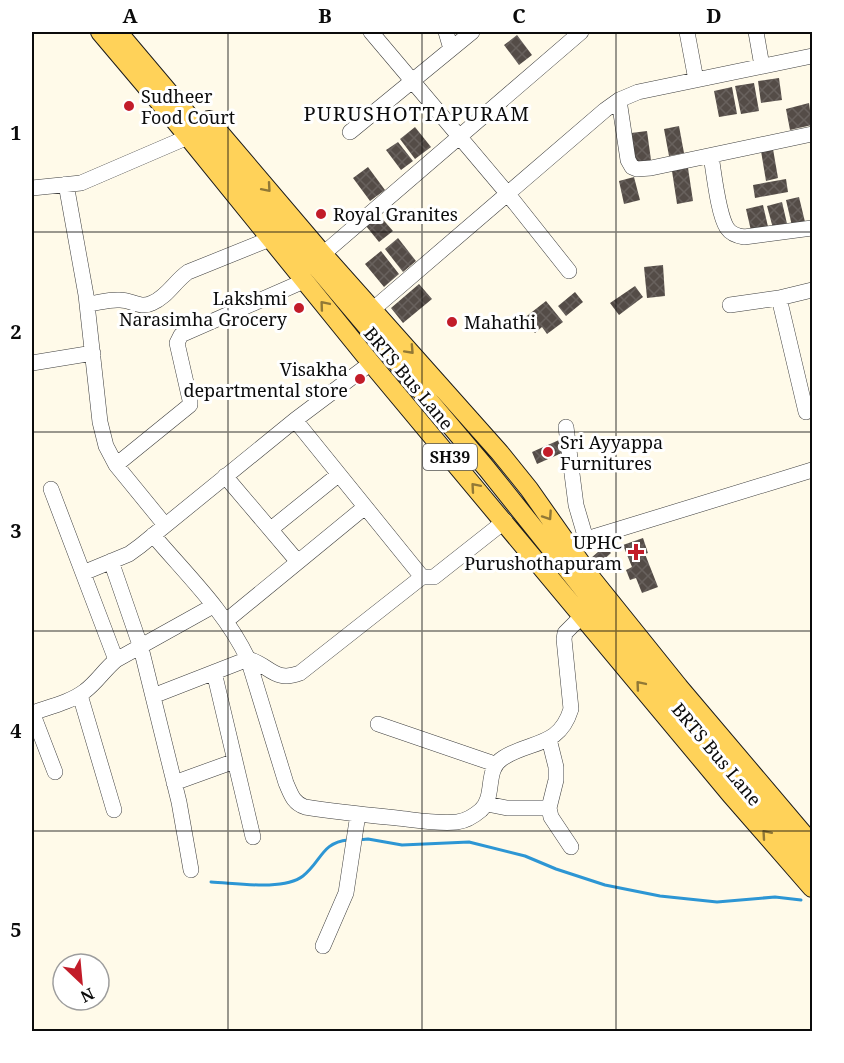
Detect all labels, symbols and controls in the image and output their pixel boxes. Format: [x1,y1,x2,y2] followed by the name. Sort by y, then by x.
[122,2,138,29] text: A
[318,2,332,29] text: B
[512,2,526,29] text: C
[706,2,722,29] text: D
[141,84,235,129] place label: Sudheer Food Court
[122,99,136,113] marker: Sudheer Food Court
[303,100,531,127] district label: PURUSHOTTAPURAM
[10,119,22,146] text: 1
[260,181,271,192] one-way arrow
[333,202,458,226] place label: Royal Granites
[314,207,328,221] marker: Royal Granites
[119,286,288,331] place label: Lakshmi Narasimha Grocery
[292,301,306,315] marker: Lakshmi Narasimha Grocery
[320,301,331,312] one-way arrow
[464,310,536,334] place label: Mahathi
[445,315,459,329] marker: Mahathi
[10,318,22,345] text: 2
[359,322,459,434] street label: BRTS Bus Lane
[403,343,414,354] one-way arrow
[183,357,348,402] place label: Visakha departmental store
[353,372,367,386] marker: Visakha departmental store
[560,430,663,475] place label: Sri Ayyappa Furnitures
[423,444,477,470] road number: SH39
[541,445,555,459] marker: Sri Ayyappa Furnitures
[472,483,483,494] one-way arrow
[541,510,552,521] one-way arrow
[10,517,22,544] text: 3
[464,530,622,575] place label: UPHC Purushothapuram
[627,543,645,561] marker: UPHC Purushothapuram
[636,681,647,692] one-way arrow
[667,698,767,810] street label: BRTS Bus Lane
[10,717,22,744] text: 4
[762,830,773,841] one-way arrow
[10,916,22,943] text: 5
[51,952,111,1012] north arrow
[77,983,98,1008] text: N

